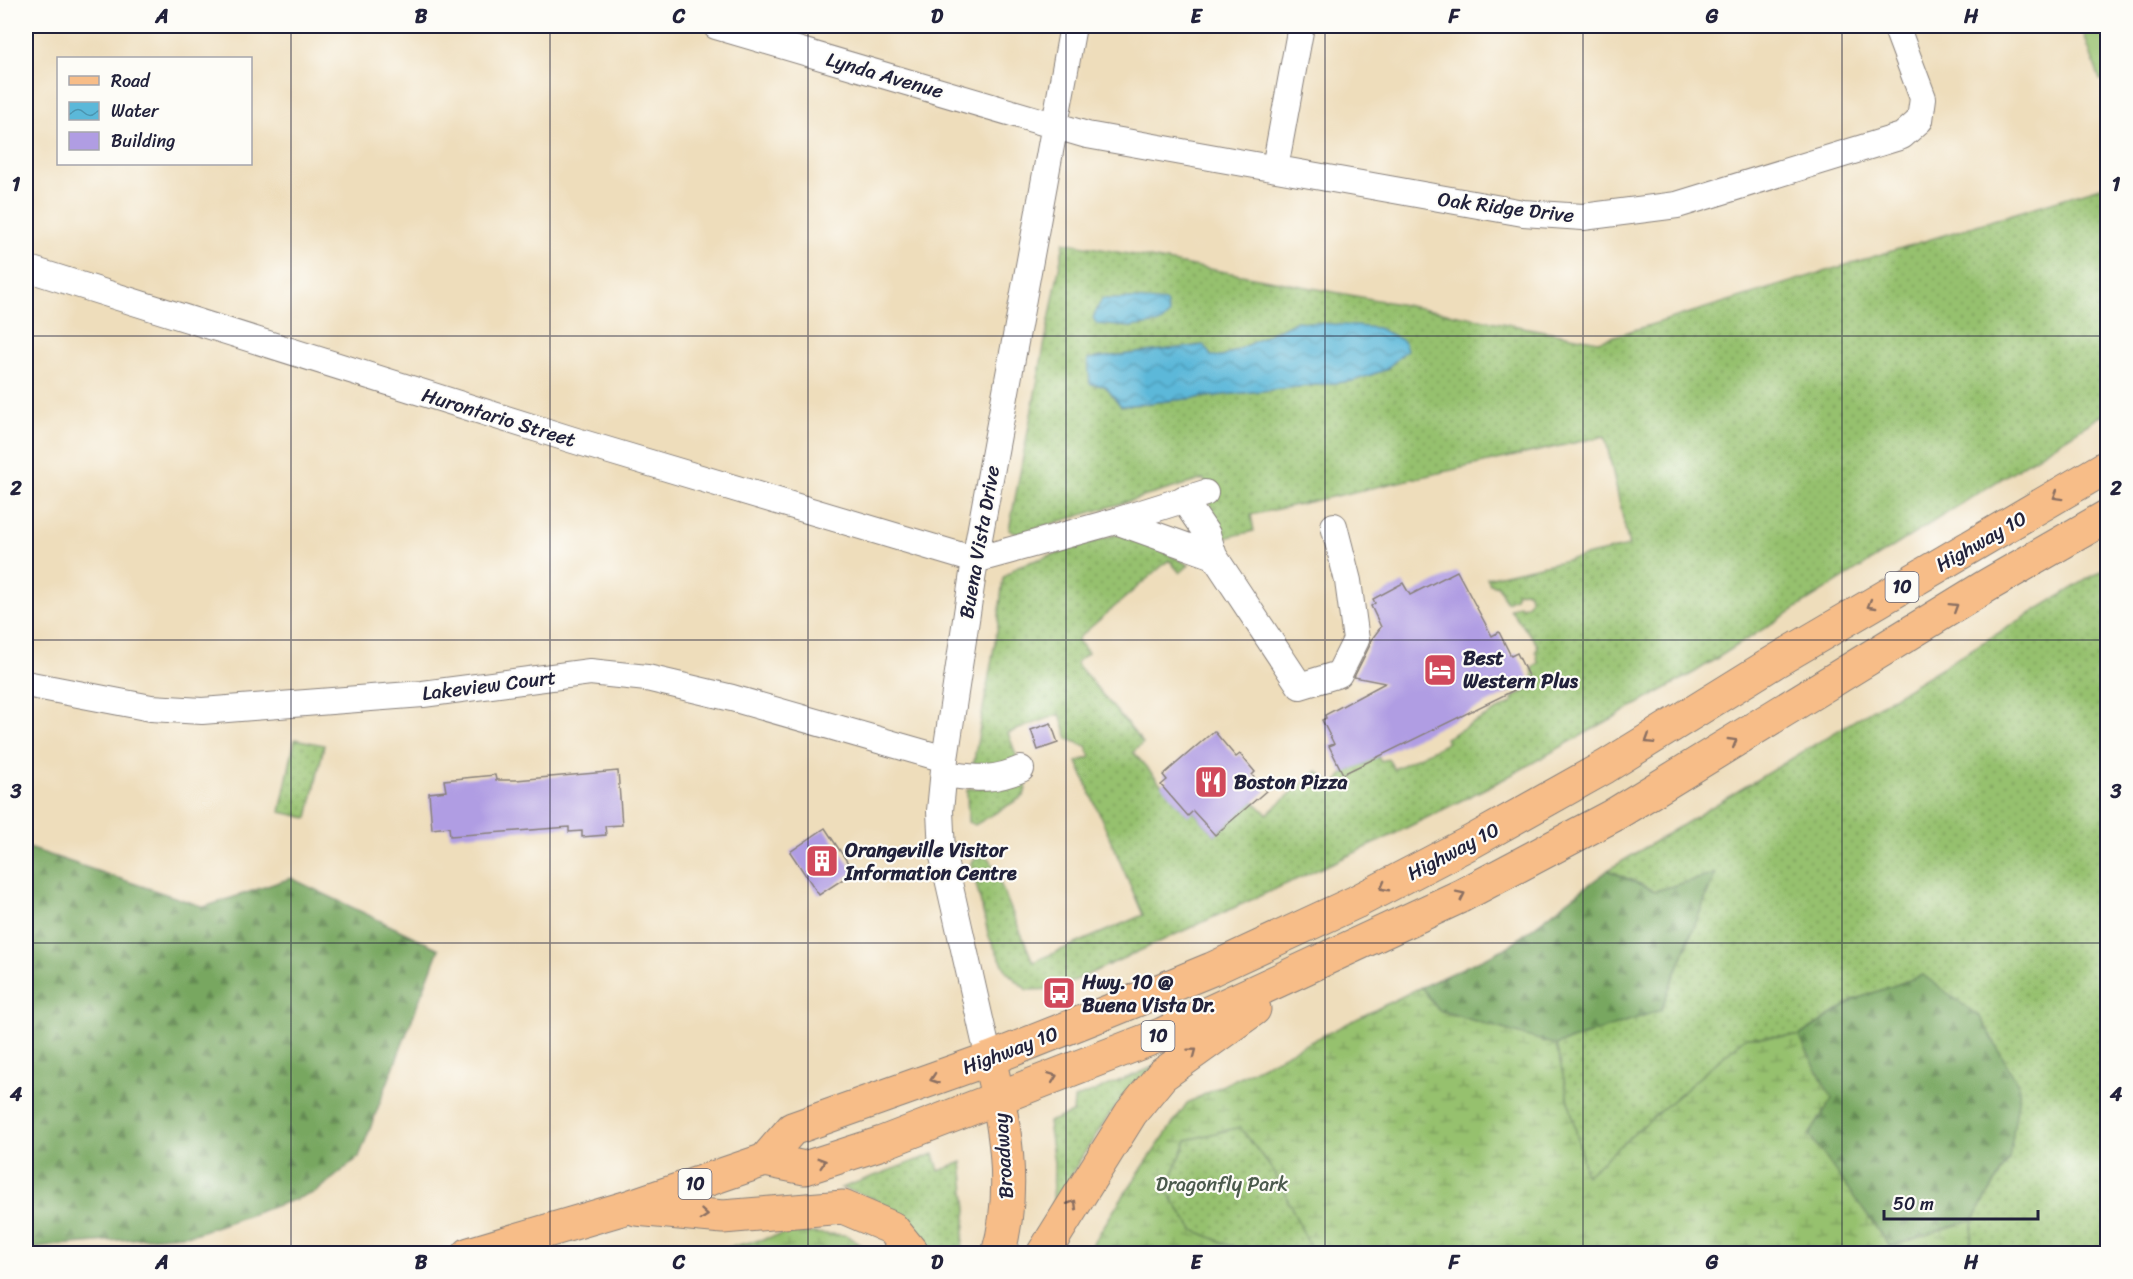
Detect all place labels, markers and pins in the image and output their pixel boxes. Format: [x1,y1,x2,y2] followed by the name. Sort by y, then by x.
[1463,641,1579,699] place label: Best Western Plus
[1422,652,1458,688] hotel icon: Best Western Plus
[1193,764,1229,800] restaurant icon: Boston Pizza
[1234,765,1348,800] place label: Boston Pizza
[844,833,1017,891] place label: Orangeville Visitor Information Centre
[804,843,840,879] building icon: Orangeville Visitor Information Centre
[1081,965,1216,1023] place label: Hwy. 10 @ Buena Vista Dr.
[1041,975,1077,1011] bus stop icon: Hwy. 10 @ Buena Vista Dr.

